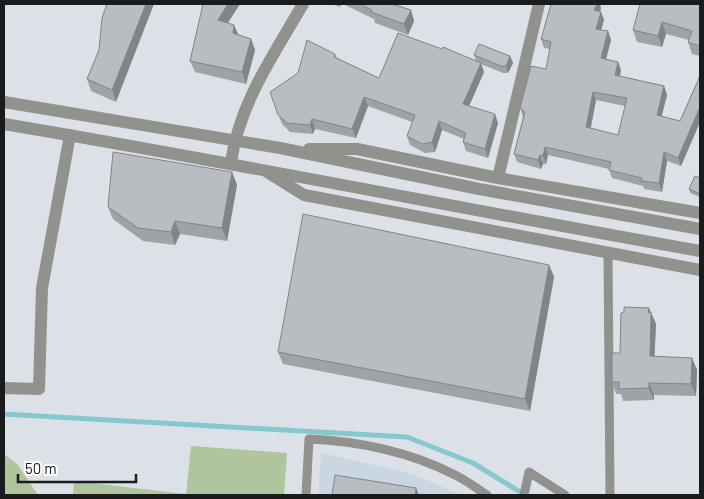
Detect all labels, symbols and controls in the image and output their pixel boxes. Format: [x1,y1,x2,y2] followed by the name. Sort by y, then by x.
[18,452,135,484] scale bar
[25,459,57,477] text: 50 m

